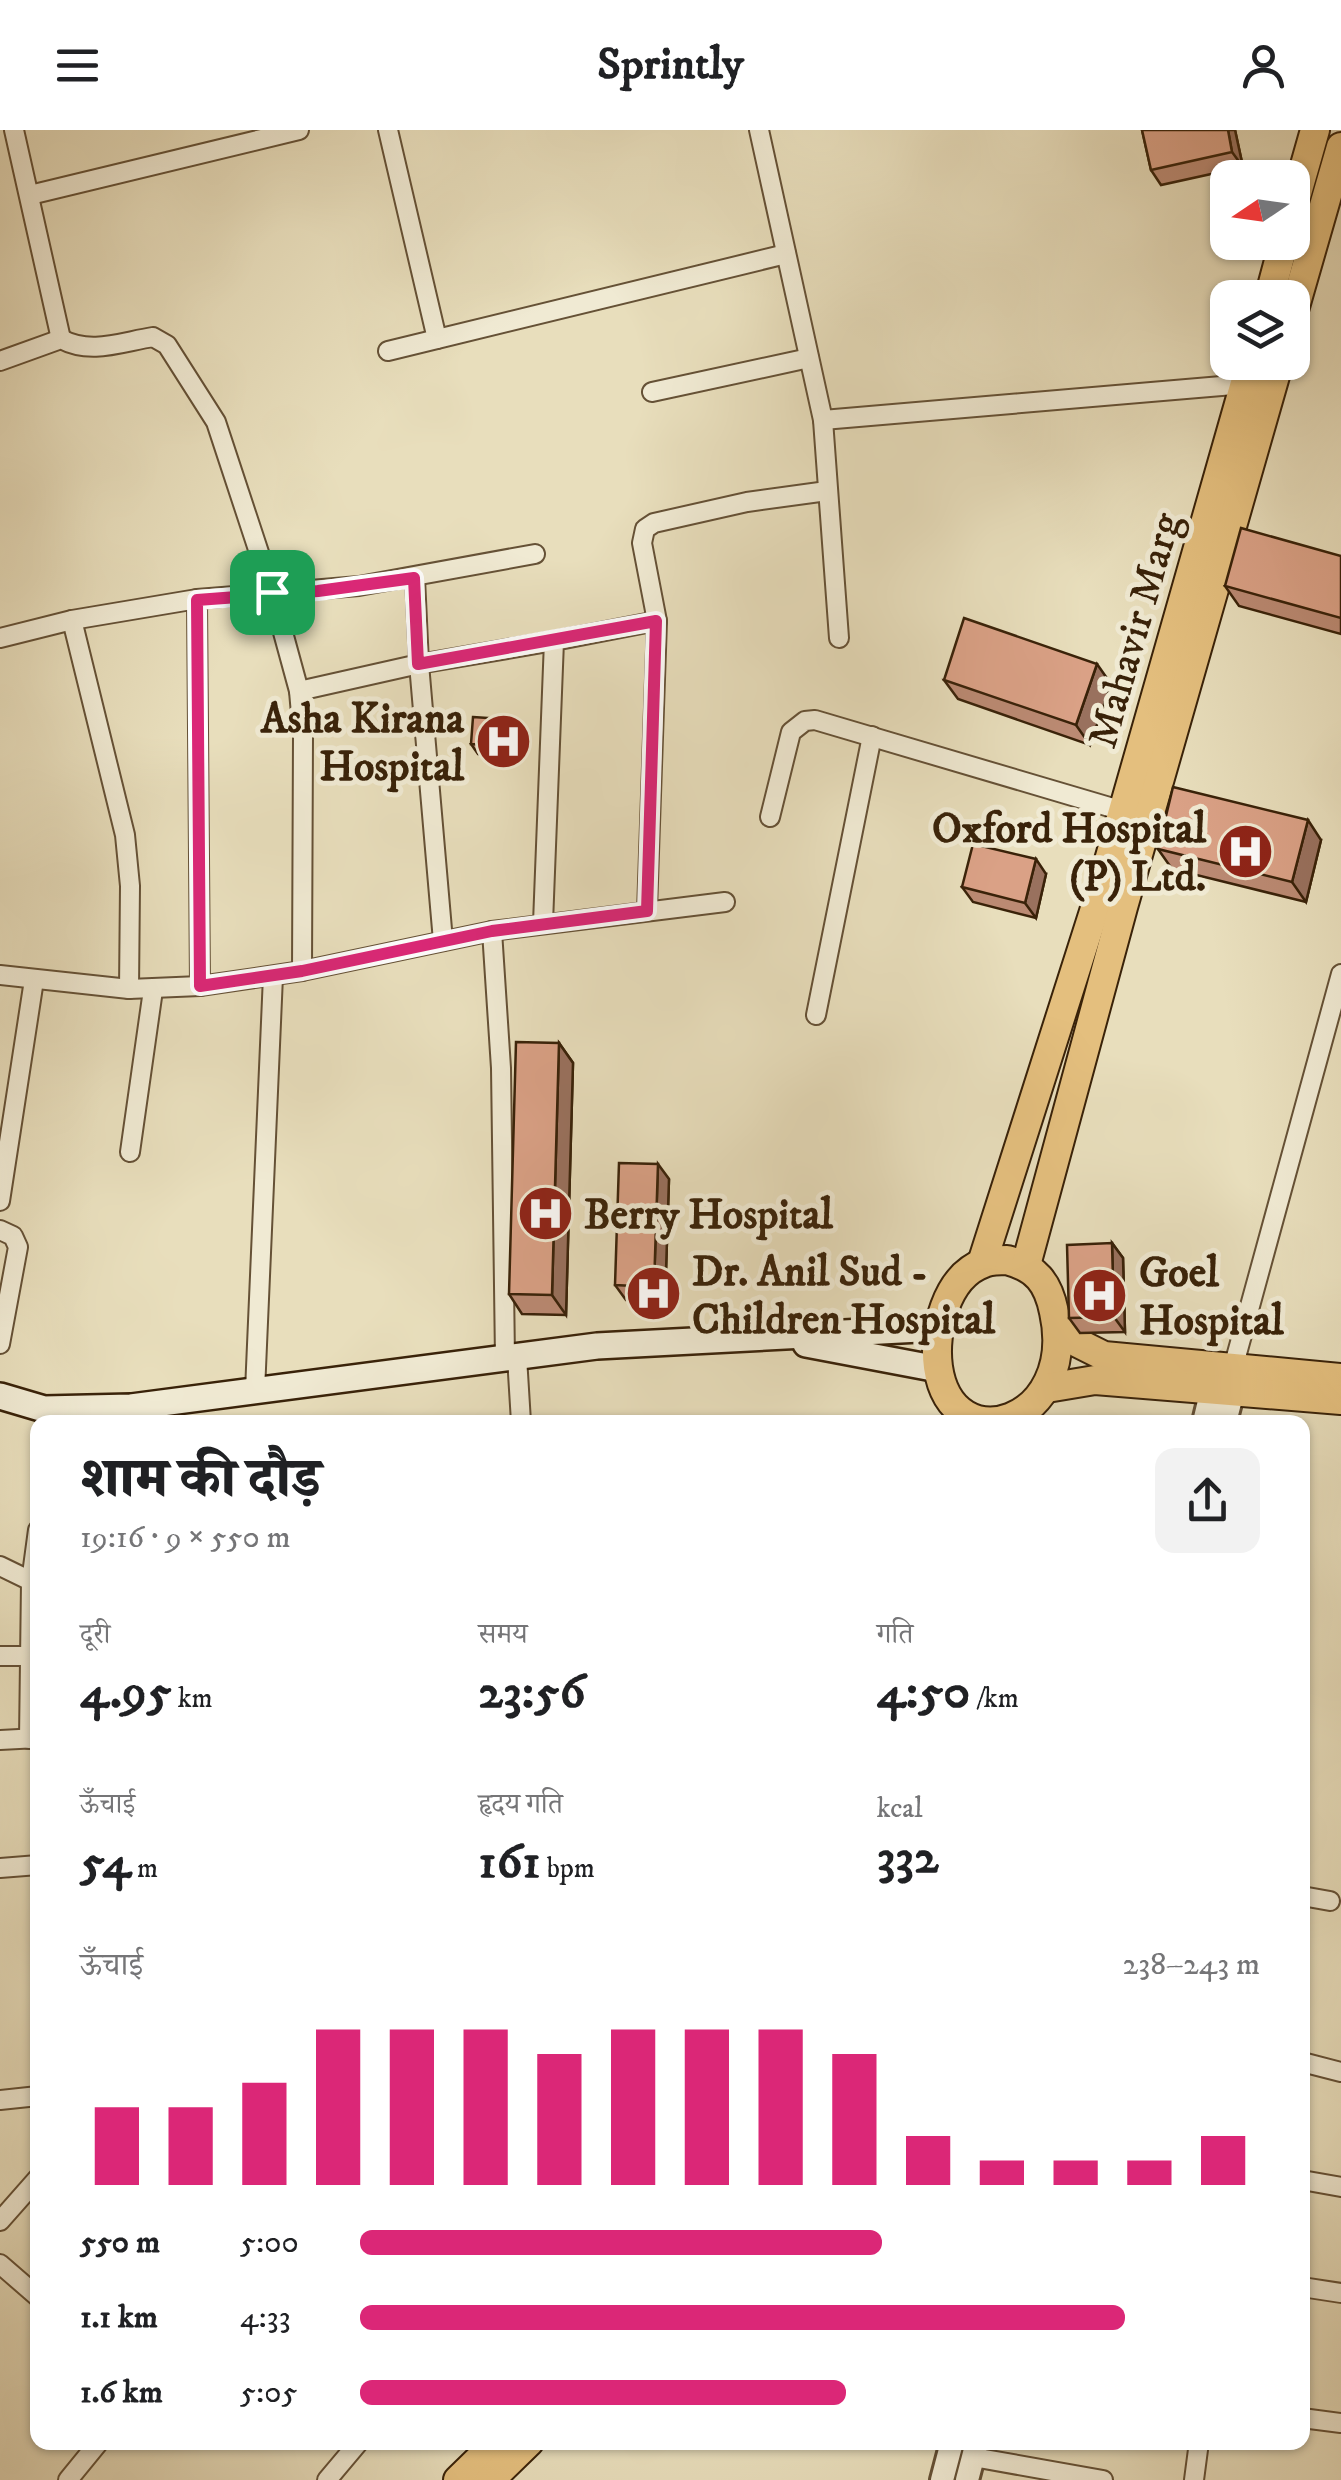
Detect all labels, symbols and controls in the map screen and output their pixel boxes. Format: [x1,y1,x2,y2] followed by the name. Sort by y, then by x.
[597,37,744,93] text: Sprintly
[50,38,105,93] icon: menu
[1236,38,1291,93] icon: person
[1210,160,1310,260] north arrow
[1210,160,1310,380] map controls
[1210,280,1310,380] button: layers
[1078,507,1194,754] street label: Mahavir Marg
[230,550,315,635] pin
[245,565,300,620] icon: arrive
[260,694,465,794] place label: Asha Kirana Hospital
[473,711,533,771] hospital icon: Asha Kirana Hospital
[932,804,1207,904] place label: Oxford Hospital (P) Ltd.
[1215,821,1275,881] hospital icon: Oxford Hospital (P) Ltd.
[515,1183,575,1243] hospital icon: Berry Hospital
[584,1190,834,1242] place label: Berry Hospital
[692,1247,996,1347] place label: Dr. Anil Sud - Children Hospital
[1139,1248,1285,1348] place label: Goel Hospital
[623,1264,683,1324] hospital icon: Dr. Anil Sud - Children Hospital
[1070,1265,1130,1325] hospital icon: Goel Hospital
[80,1446,321,1515] text: शाम की दौड़
[1155,1448,1260,1553] button: share
[80,1518,291,1558] text: 19:16 · 9 × 550 m
[80,1617,110,1652] text: दूरी
[478,1617,528,1652] text: समय
[877,1617,913,1652] text: गति
[80,1661,172,1724] text: 4.95
[478,1661,585,1724] text: 23:56
[877,1661,970,1724] text: 4:50
[172,1681,213,1716] text: km
[970,1681,1019,1716] text: /km
[80,1787,135,1822] text: ऊँचाई
[478,1787,563,1822] text: हृदय गति
[877,1791,923,1826] text: kcal
[877,1826,939,1889] text: 332
[80,1831,131,1894] text: 54
[478,1831,541,1894] text: 161
[131,1851,158,1886] text: m
[541,1851,595,1886] text: bpm
[1123,1945,1260,1985] text: 238–243 m
[80,1946,143,1986] text: ऊँचाई
[80,2223,160,2263] text: 550 m
[240,2223,299,2263] text: 5:00
[80,2298,158,2338] text: 1.1 km
[240,2298,291,2338] text: 4:33
[80,2373,163,2413] text: 1.6 km
[240,2373,297,2413] text: 5:05

